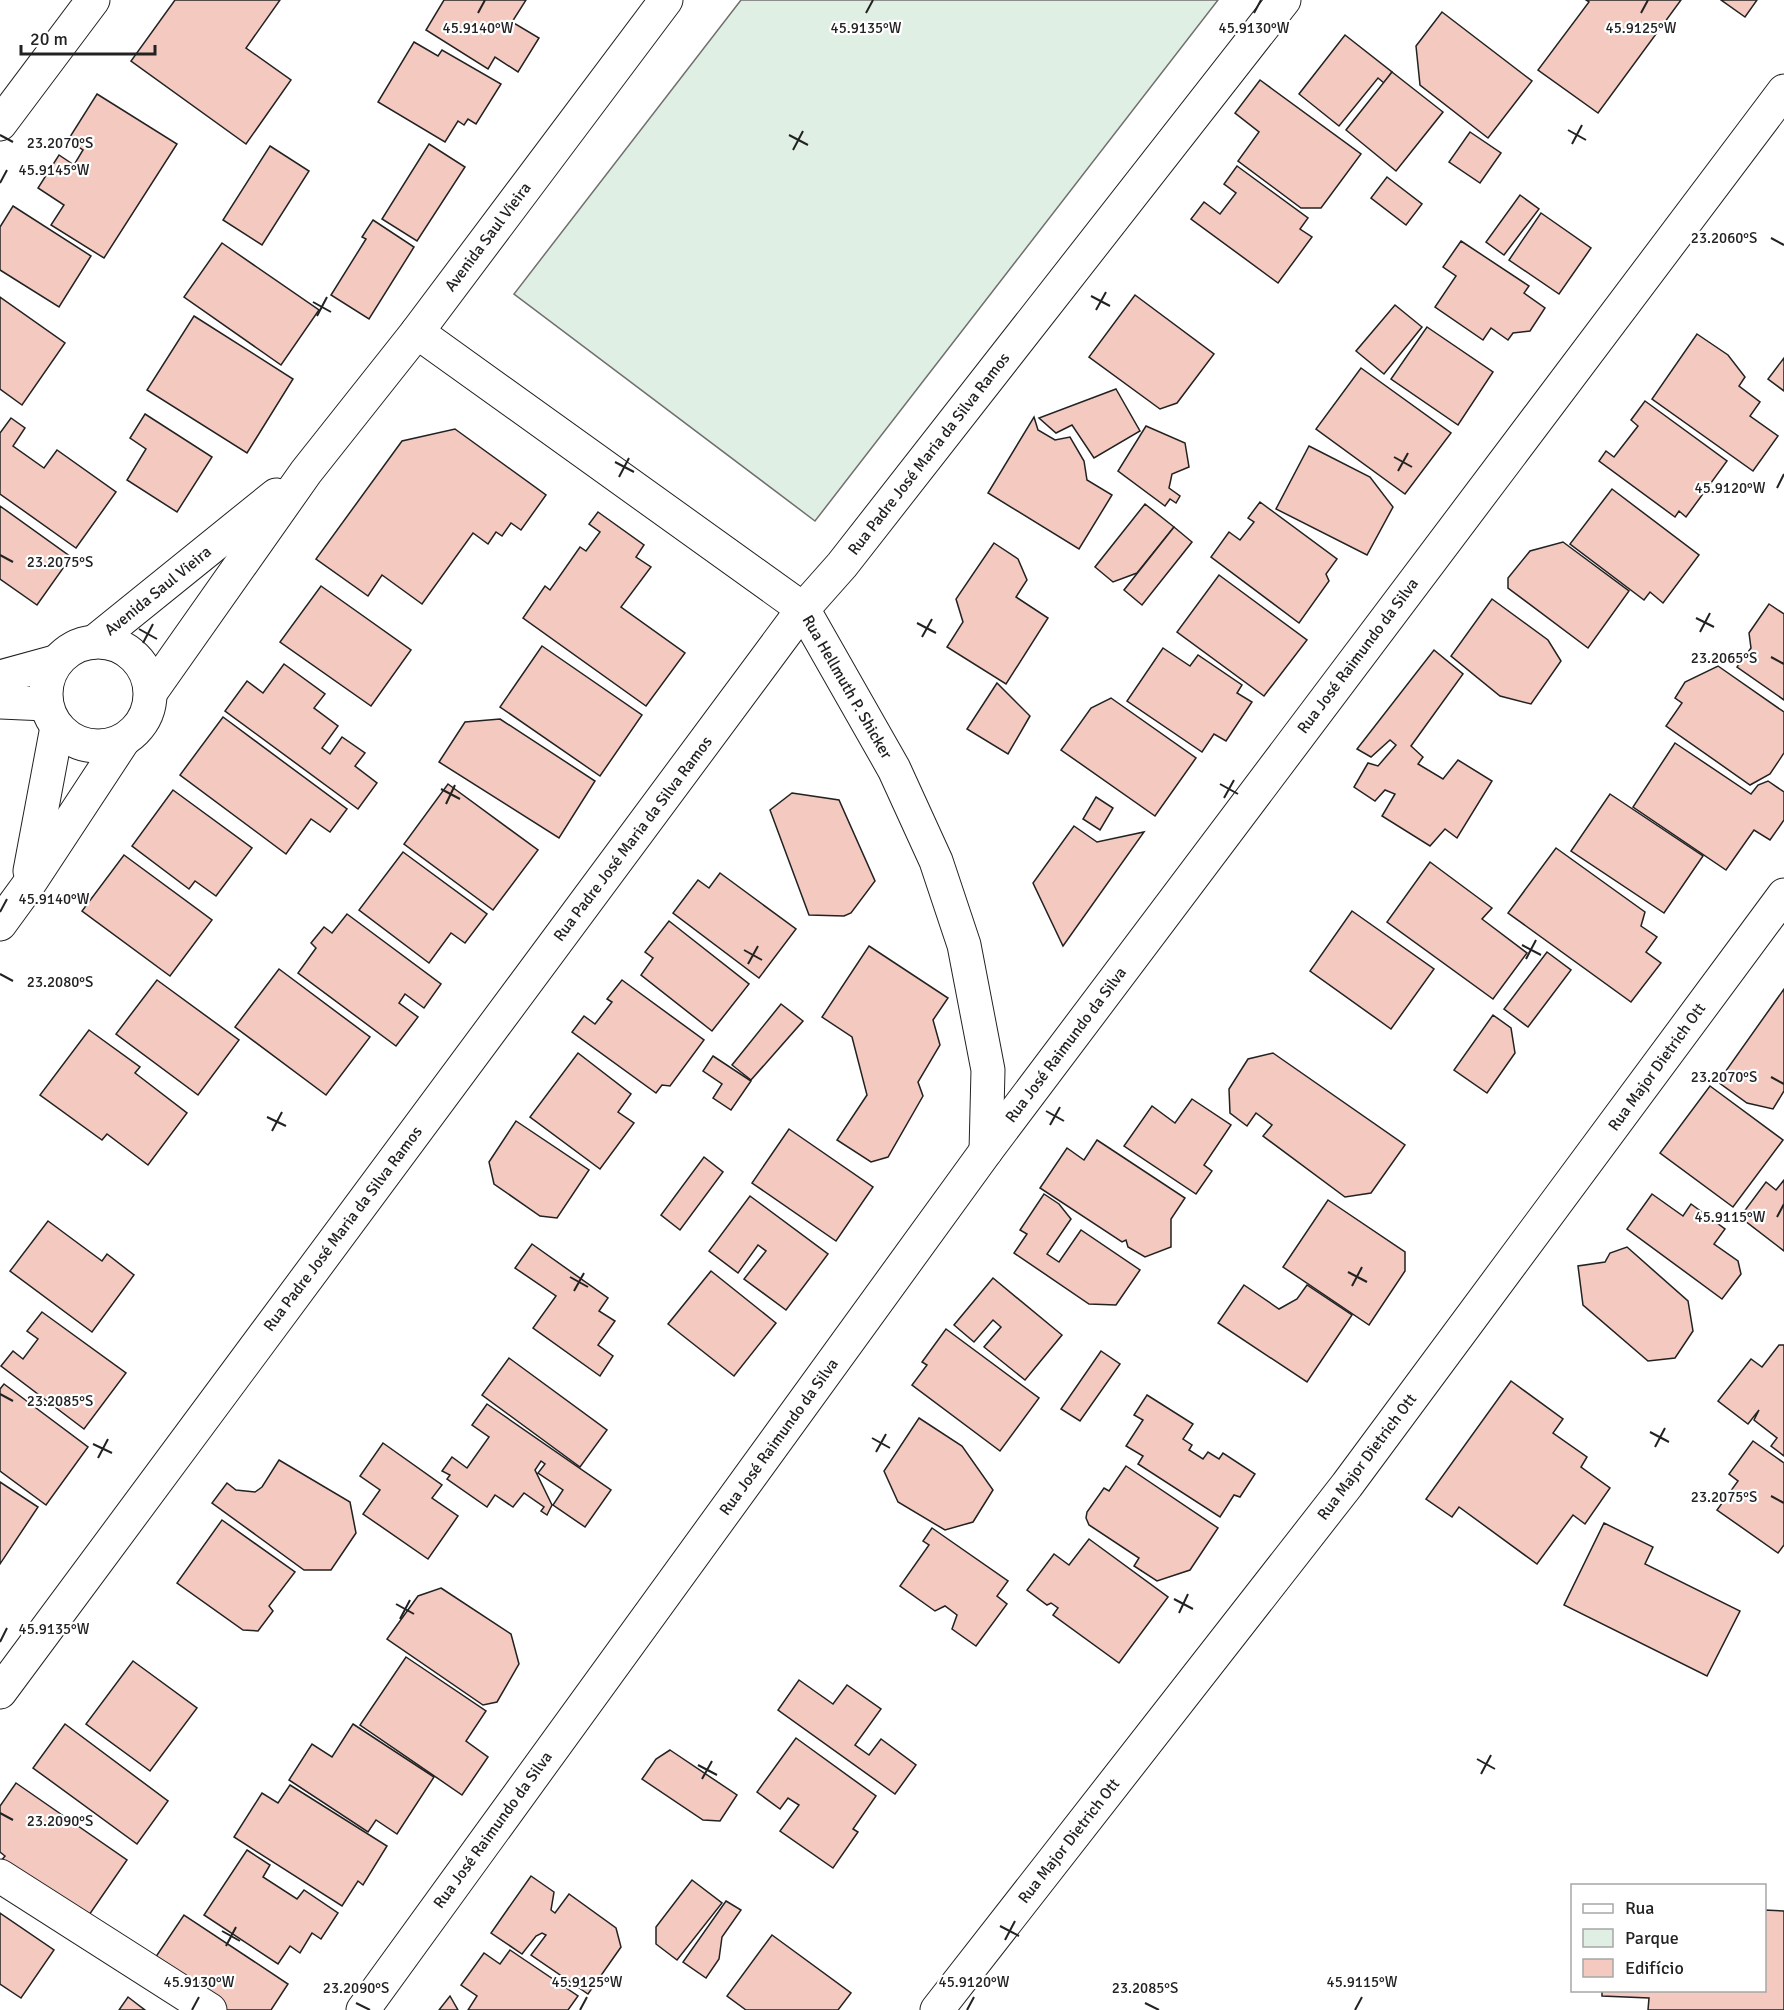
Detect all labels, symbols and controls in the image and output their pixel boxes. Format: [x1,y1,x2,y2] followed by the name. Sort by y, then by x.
[21,18,154,56] scale bar
[443,19,514,37] text: 45.9140°W
[831,19,902,37] text: 45.9135°W
[1219,19,1290,37] text: 45.9130°W
[1606,19,1677,37] text: 45.9125°W
[30,28,68,50] text: 20 m
[27,134,93,152] text: 23.2070°S
[19,161,90,179] text: 45.9145°W
[440,178,536,296] street label: Avenida Saul Vieira
[1691,229,1757,247] text: 23.2060°S
[844,349,1014,559] street label: Rua Padre José Maria da Silva Ramos
[1695,479,1766,497] text: 45.9120°W
[101,542,215,640] street label: Avenida Saul Vieira
[27,553,93,571] text: 23.2075°S
[1293,574,1423,738] street label: Rua José Raimundo da Silva
[798,612,896,763] street label: Rua Hellmuth P. Shicker
[1691,649,1757,667] text: 23.2065°S
[549,732,717,946] street label: Rua Padre José Maria da Silva Ramos
[19,890,90,908] text: 45.9140°W
[1001,963,1131,1127] street label: Rua José Raimundo da Silva
[27,973,93,991] text: 23.2080°S
[1604,999,1710,1135] street label: Rua Major Dietrich Ott
[1691,1068,1757,1086] text: 23.2070°S
[259,1122,427,1336] street label: Rua Padre José Maria da Silva Ramos
[1695,1208,1766,1226] text: 45.9115°W
[715,1354,843,1520] street label: Rua José Raimundo da Silva
[1313,1389,1421,1524] street label: Rua Major Dietrich Ott
[27,1392,93,1410] text: 23.2085°S
[1691,1488,1757,1506] text: 23.2075°S
[19,1620,90,1638] text: 45.9135°W
[429,1747,557,1913] street label: Rua José Raimundo da Silva
[1014,1774,1124,1908] street label: Rua Major Dietrich Ott
[27,1812,93,1830] text: 23.2090°S
[1571,1884,1766,1992] legend
[1625,1897,1654,1919] text: Rua
[1625,1927,1679,1949] text: Parque
[1625,1957,1684,1979] text: Edifício
[164,1973,235,1991] text: 45.9130°W
[552,1973,623,1991] text: 45.9125°W
[939,1973,1010,1991] text: 45.9120°W
[1327,1973,1398,1991] text: 45.9115°W
[323,1979,389,1997] text: 23.2090°S
[1112,1979,1178,1997] text: 23.2085°S

